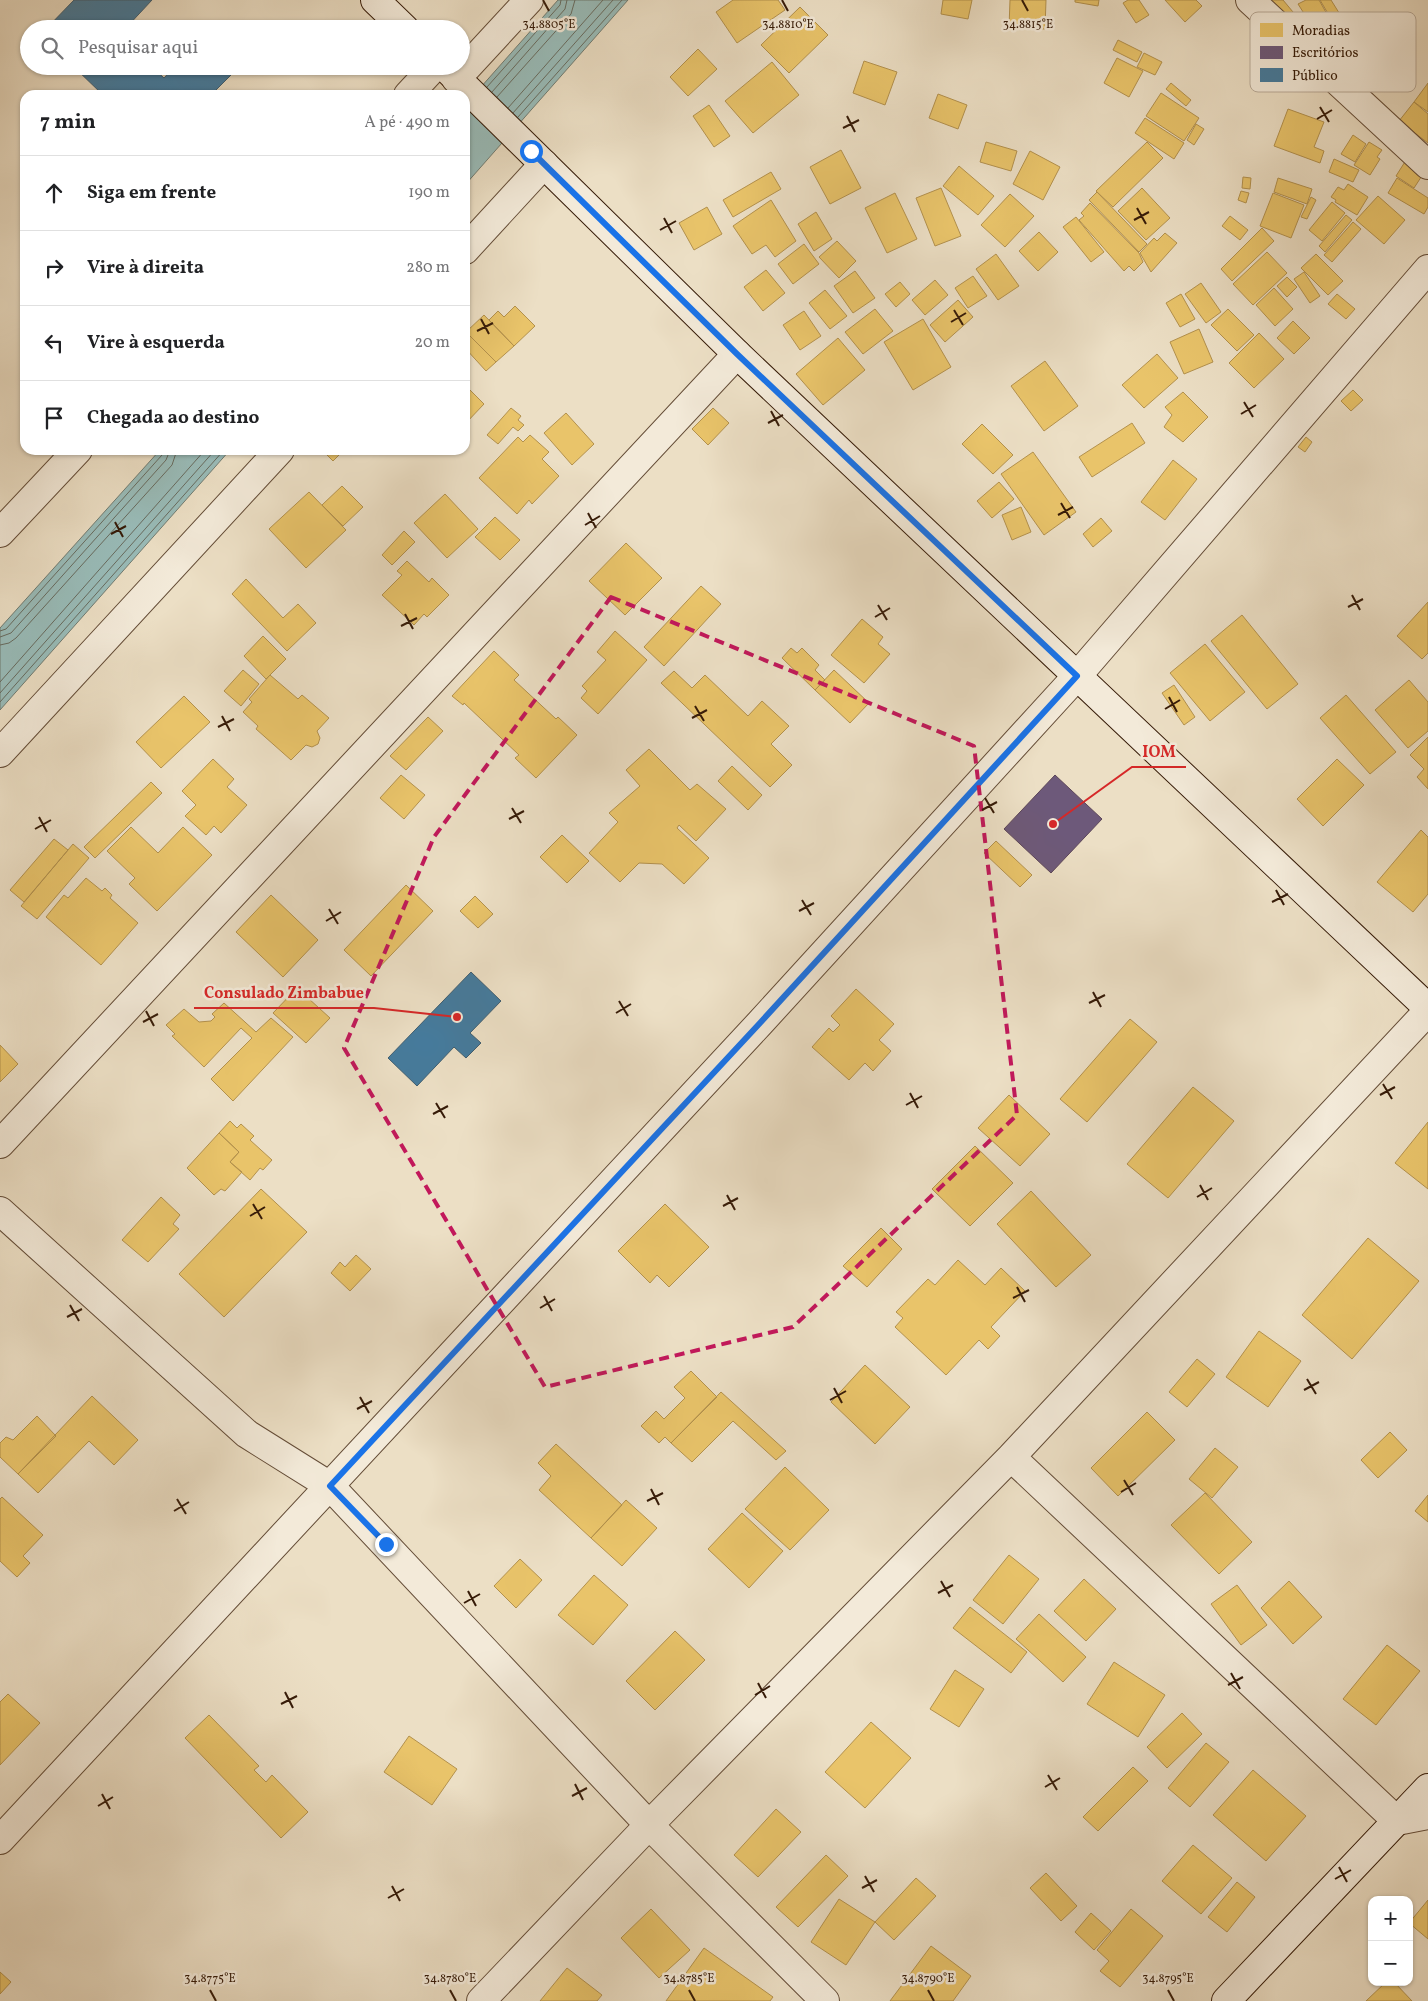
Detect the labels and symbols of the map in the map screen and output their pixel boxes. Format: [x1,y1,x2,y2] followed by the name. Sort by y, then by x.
[1250,12,1416,92] legend
[523,17,575,33] text: 34.8805°E
[762,17,814,33] text: 34.8810°E
[1003,17,1053,33] text: 34.8815°E
[1292,22,1350,41] text: Moradias
[1292,44,1359,63] text: Escritórios
[1292,67,1338,86] text: Público
[520,140,543,163] route start
[1132,736,1186,767] callout: IOM
[1142,742,1176,764] text: IOM
[194,977,374,1008] callout: Consulado Zimbabue
[204,983,364,1005] text: Consulado Zimbabue
[375,1533,398,1556] route end
[184,1971,236,1987] text: 34.8775°E
[424,1971,476,1987] text: 34.8780°E
[663,1971,715,1987] text: 34.8785°E
[901,1971,955,1987] text: 34.8790°E
[1142,1971,1194,1987] text: 34.8795°E

